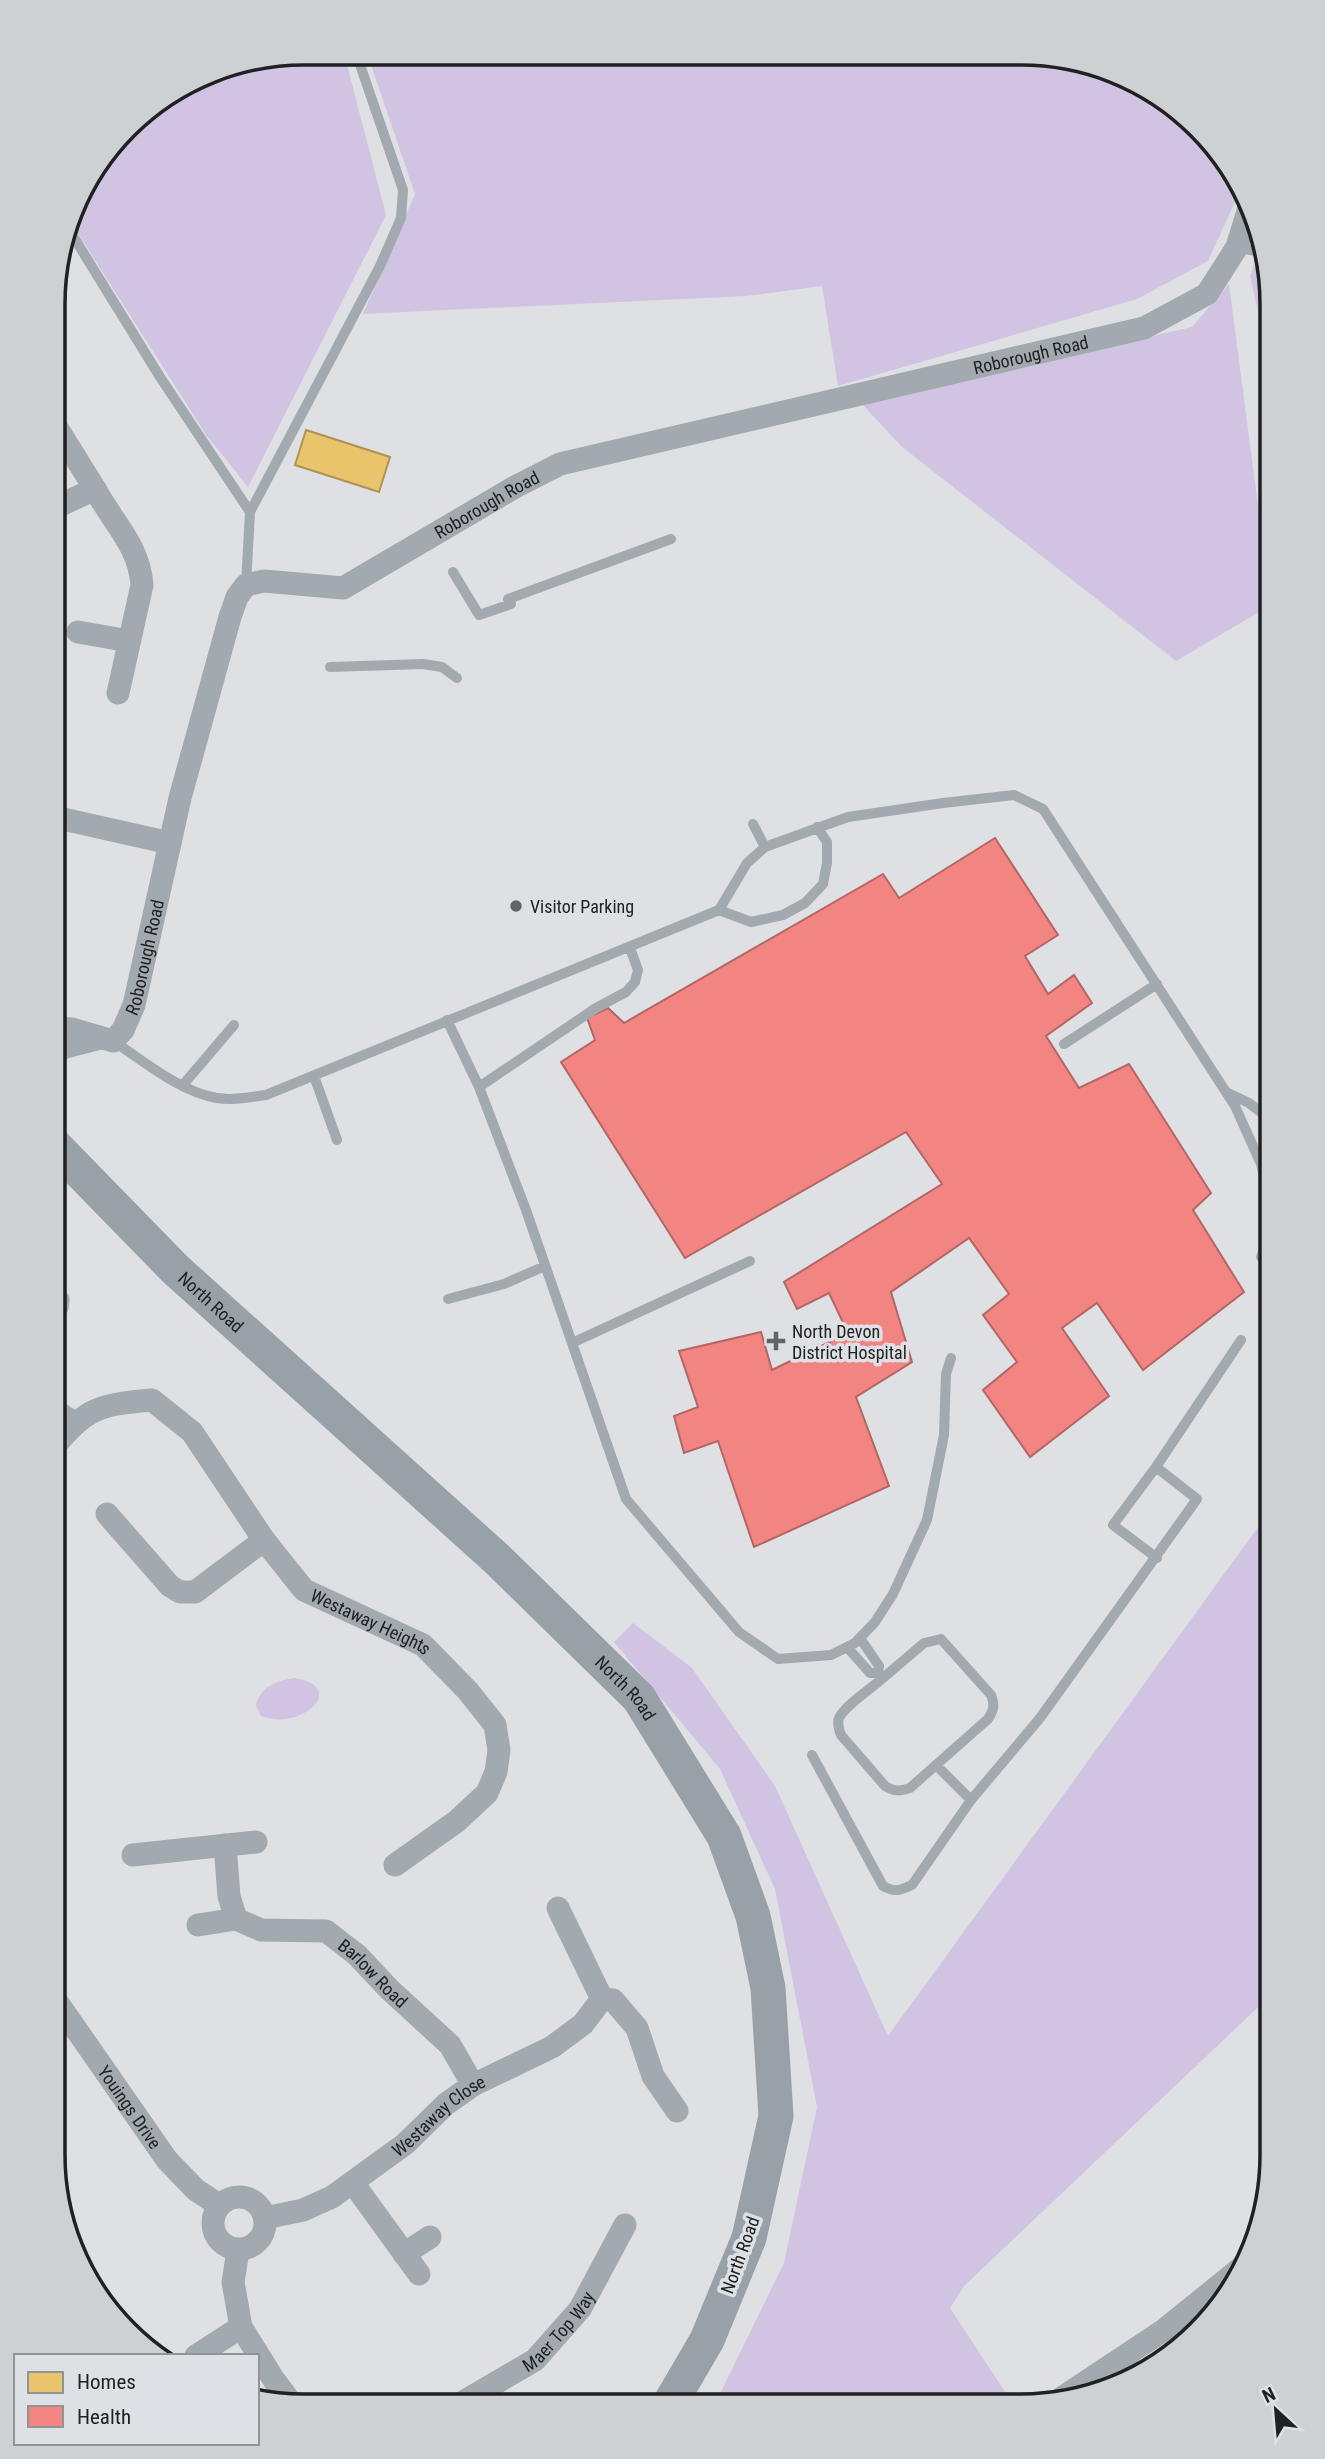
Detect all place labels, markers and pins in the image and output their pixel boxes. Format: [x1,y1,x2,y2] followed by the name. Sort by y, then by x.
[530,896,634,917] place label: Visitor Parking
[508,898,524,914] marker: Visitor Parking
[792,1321,907,1363] place label: North Devon District Hospital
[766,1331,786,1351] marker: North Devon District Hospital

